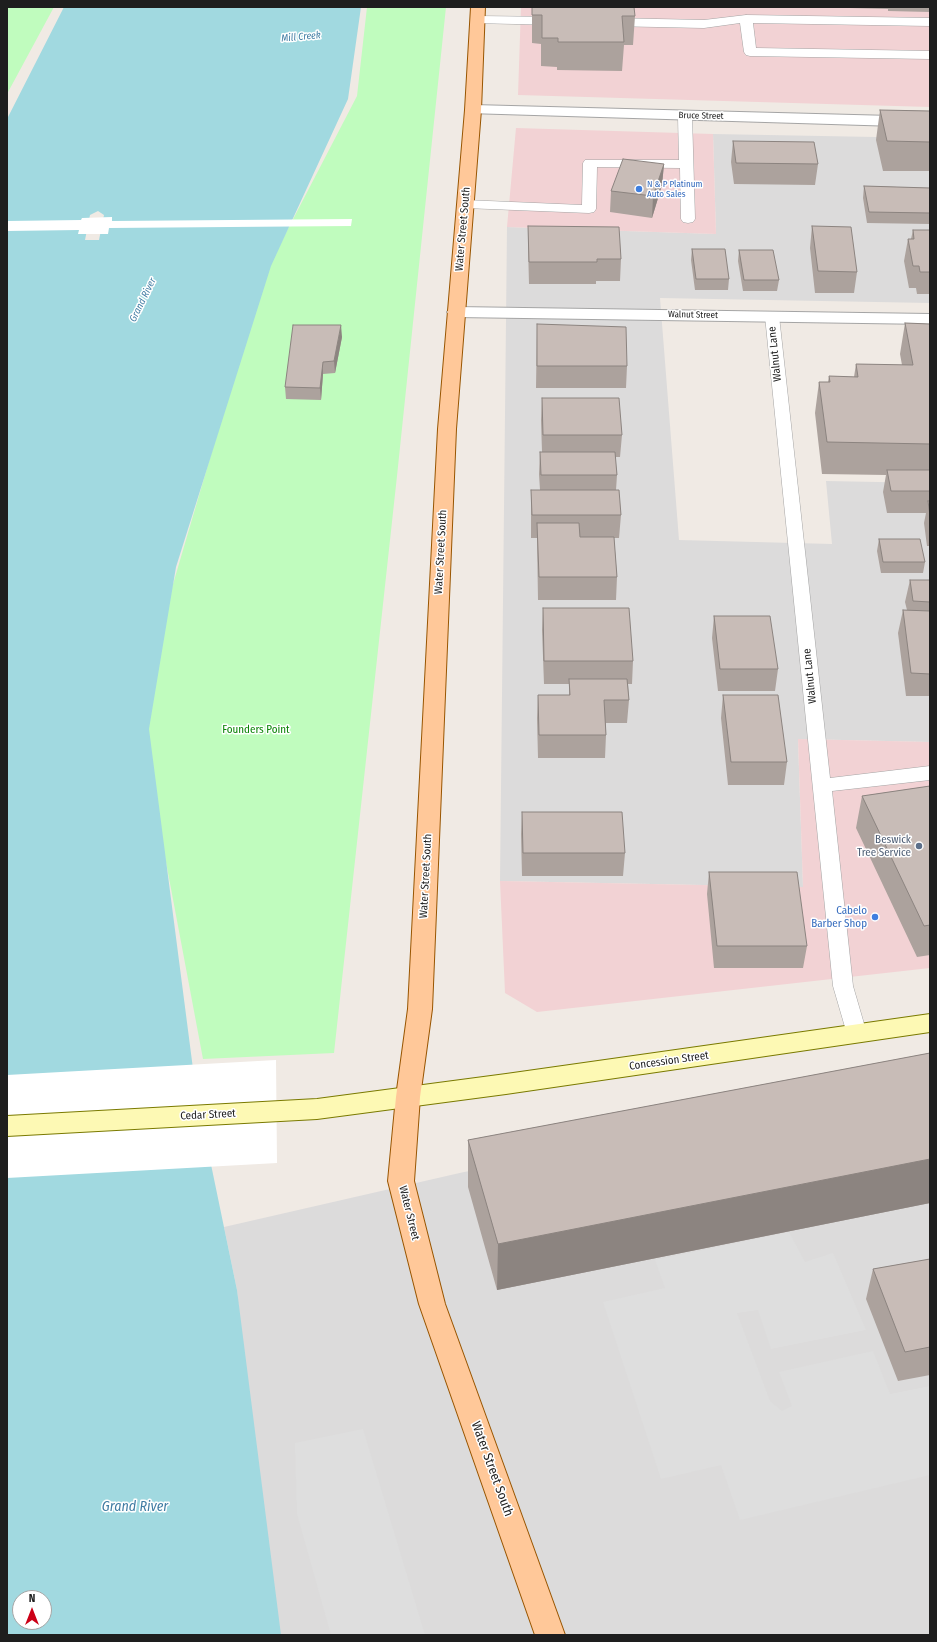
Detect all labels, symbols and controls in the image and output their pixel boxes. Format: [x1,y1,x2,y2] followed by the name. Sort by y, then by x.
[281,29,321,45] water label: Mill Creek
[678,110,724,122] street label: Bruce Street
[647,179,702,200] place label: N & P Platinum Auto Sales
[634,184,644,194] marker: N & P Platinum Auto Sales
[453,186,473,272] street label: Water Street South
[127,276,159,324] water label: Grand River
[668,309,718,321] street label: Walnut Street
[766,326,784,382] street label: Walnut Lane
[432,509,450,595] street label: Water Street South
[801,648,819,704] street label: Walnut Lane
[222,723,290,737] park label: Founders Point
[417,833,435,919] street label: Water Street South
[857,833,911,859] place label: Beswick Tree Service
[914,841,924,851] marker: Beswick Tree Service
[811,904,867,930] place label: Cabelo Barber Shop
[870,912,880,922] marker: Cabelo Barber Shop
[628,1049,710,1073] street label: Concession Street
[180,1107,236,1123] street label: Cedar Street
[396,1184,422,1242] street label: Water Street
[468,1419,516,1519] street label: Water Street South
[102,1499,168,1515] water label: Grand River
[12,1590,52,1630] north arrow
[29,1592,35,1605] text: N

